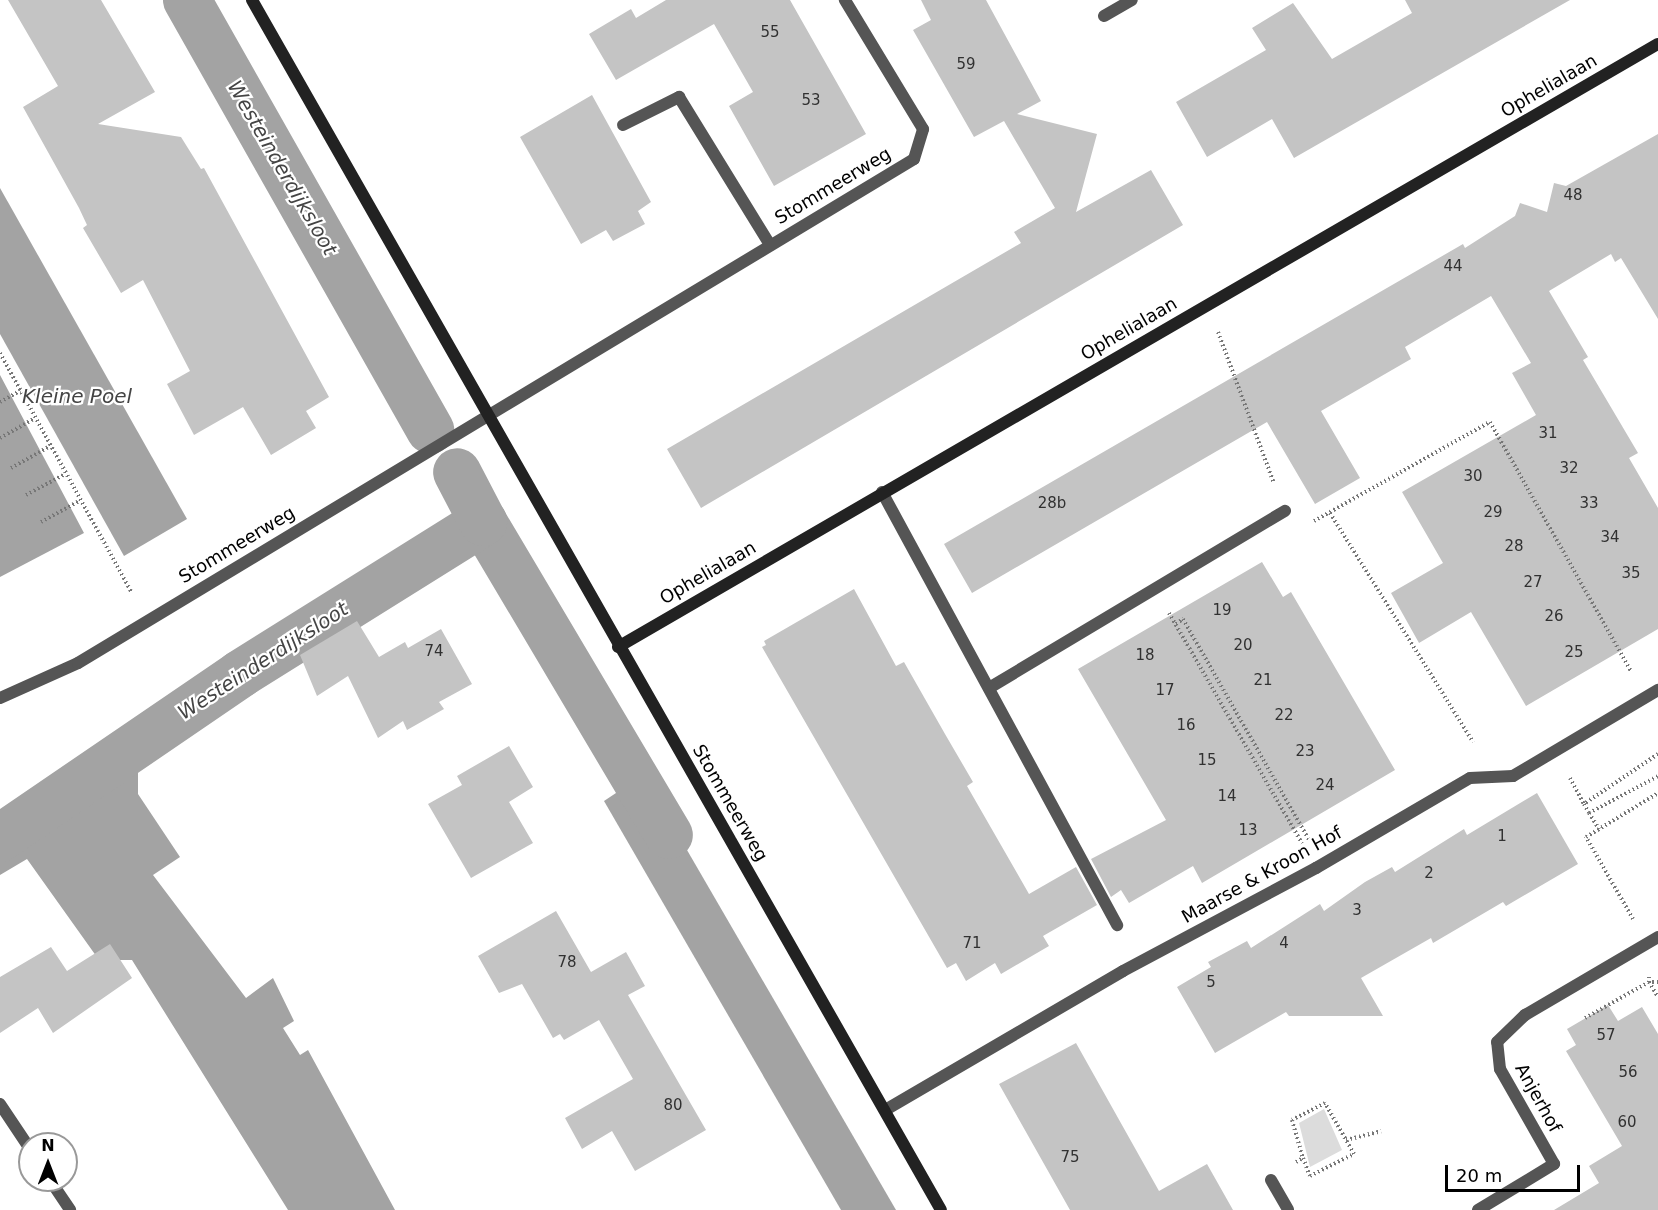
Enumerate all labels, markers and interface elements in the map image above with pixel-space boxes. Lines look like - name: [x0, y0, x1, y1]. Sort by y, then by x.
- house number: 55: [760, 24, 780, 42]
- street label: Ophelialaan: [1497, 50, 1601, 122]
- house number: 59: [956, 56, 976, 74]
- water label: Westeinderdijksloot: [222, 76, 342, 260]
- house number: 53: [801, 92, 821, 110]
- street label: Stommeerweg: [771, 143, 895, 229]
- house number: 48: [1563, 187, 1583, 205]
- house number: 44: [1443, 258, 1463, 276]
- street label: Ophelialaan: [1077, 293, 1181, 365]
- water label: Kleine Poel: [22, 384, 132, 408]
- house number: 31: [1538, 425, 1558, 443]
- house number: 32: [1559, 460, 1579, 478]
- house number: 30: [1463, 468, 1483, 486]
- house number: 28b: [1038, 495, 1066, 513]
- house number: 33: [1579, 495, 1599, 513]
- street label: Stommeerweg: [175, 502, 299, 588]
- house number: 29: [1483, 504, 1503, 522]
- house number: 34: [1600, 529, 1620, 547]
- street label: Ophelialaan: [656, 537, 760, 609]
- house number: 28: [1504, 538, 1524, 556]
- house number: 35: [1621, 565, 1641, 583]
- house number: 27: [1523, 574, 1543, 592]
- water label: Westeinderdijksloot: [174, 597, 352, 725]
- house number: 19: [1212, 602, 1232, 620]
- house number: 26: [1544, 608, 1564, 626]
- house number: 20: [1233, 637, 1253, 655]
- house number: 74: [424, 643, 444, 661]
- house number: 25: [1564, 644, 1584, 662]
- house number: 18: [1135, 647, 1155, 665]
- house number: 21: [1253, 672, 1273, 690]
- house number: 17: [1155, 682, 1175, 700]
- house number: 22: [1274, 707, 1294, 725]
- house number: 16: [1176, 717, 1196, 735]
- street label: Stommeerweg: [688, 741, 772, 865]
- house number: 23: [1295, 743, 1315, 761]
- house number: 15: [1197, 752, 1217, 770]
- house number: 24: [1315, 777, 1335, 795]
- house number: 14: [1217, 788, 1237, 806]
- street label: Maarse & Kroon Hof: [1178, 822, 1346, 928]
- house number: 13: [1238, 822, 1258, 840]
- house number: 1: [1497, 828, 1507, 846]
- house number: 2: [1424, 865, 1434, 883]
- house number: 3: [1352, 902, 1362, 920]
- house number: 71: [962, 935, 982, 953]
- house number: 4: [1279, 935, 1289, 953]
- house number: 78: [557, 954, 577, 972]
- house number: 5: [1206, 974, 1216, 992]
- house number: 57: [1596, 1027, 1616, 1045]
- street label: Anjerhof: [1510, 1060, 1566, 1136]
- house number: 56: [1618, 1064, 1638, 1082]
- house number: 80: [663, 1097, 683, 1115]
- house number: 60: [1617, 1114, 1637, 1132]
- north arrow: [18, 1132, 78, 1192]
- text: N: [41, 1136, 55, 1155]
- house number: 75: [1060, 1149, 1080, 1167]
- scale bar: [1448, 1153, 1583, 1191]
- text: 20 m: [1456, 1165, 1502, 1186]

